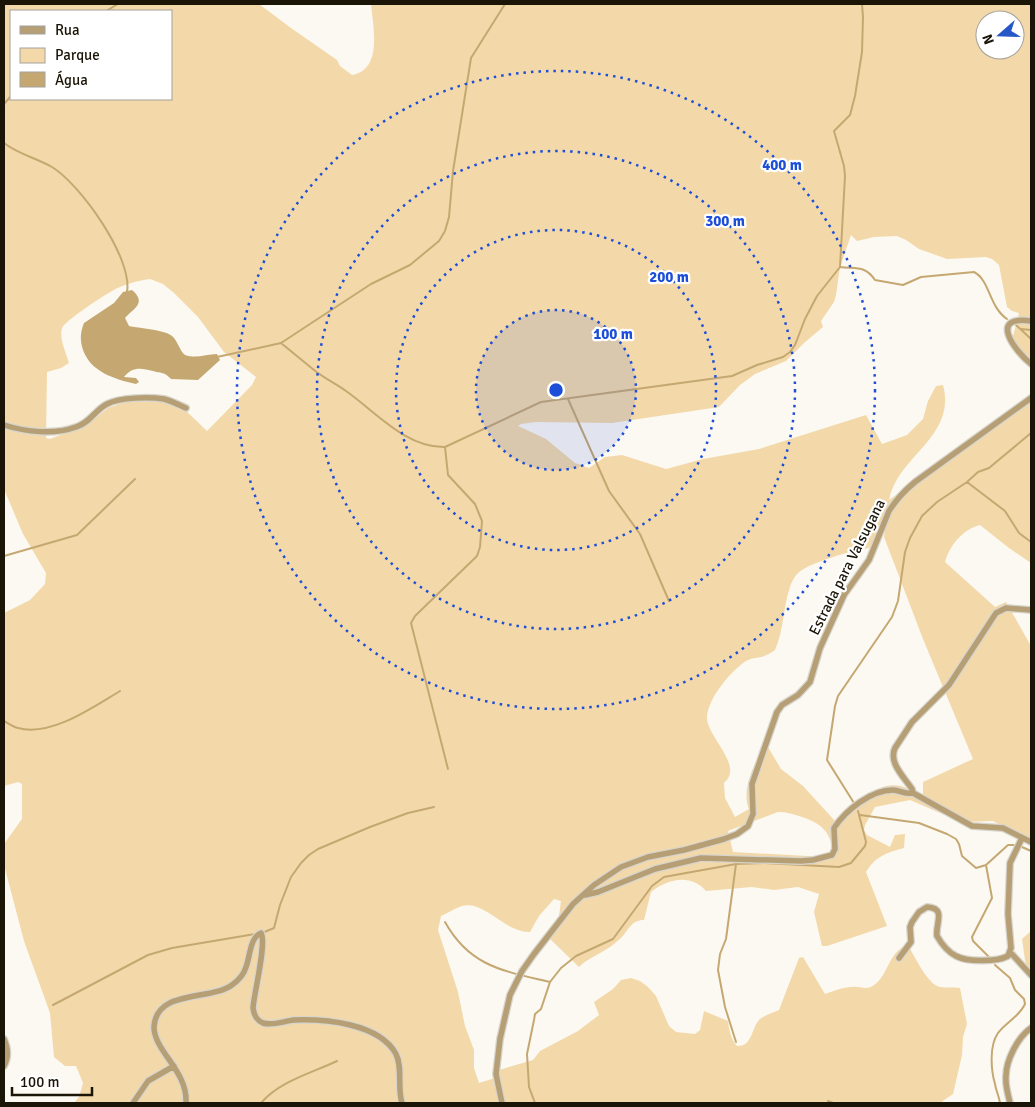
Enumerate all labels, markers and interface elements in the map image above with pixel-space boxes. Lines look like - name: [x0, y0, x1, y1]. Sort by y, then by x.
- legend: [10, 10, 172, 100]
- north arrow: [975, 10, 1025, 60]
- text: Rua: [55, 21, 80, 39]
- text: N: [979, 32, 998, 47]
- text: Parque: [55, 46, 100, 64]
- text: Água: [55, 70, 88, 89]
- text: 400 m: [762, 156, 802, 174]
- text: 300 m: [705, 212, 745, 230]
- text: 200 m: [649, 268, 689, 286]
- text: 100 m: [593, 325, 633, 343]
- centre of rings: [547, 381, 565, 399]
- street label: Estrada para Valsugana: [805, 496, 889, 638]
- scale bar: [12, 1064, 92, 1096]
- text: 100 m: [20, 1073, 60, 1091]

